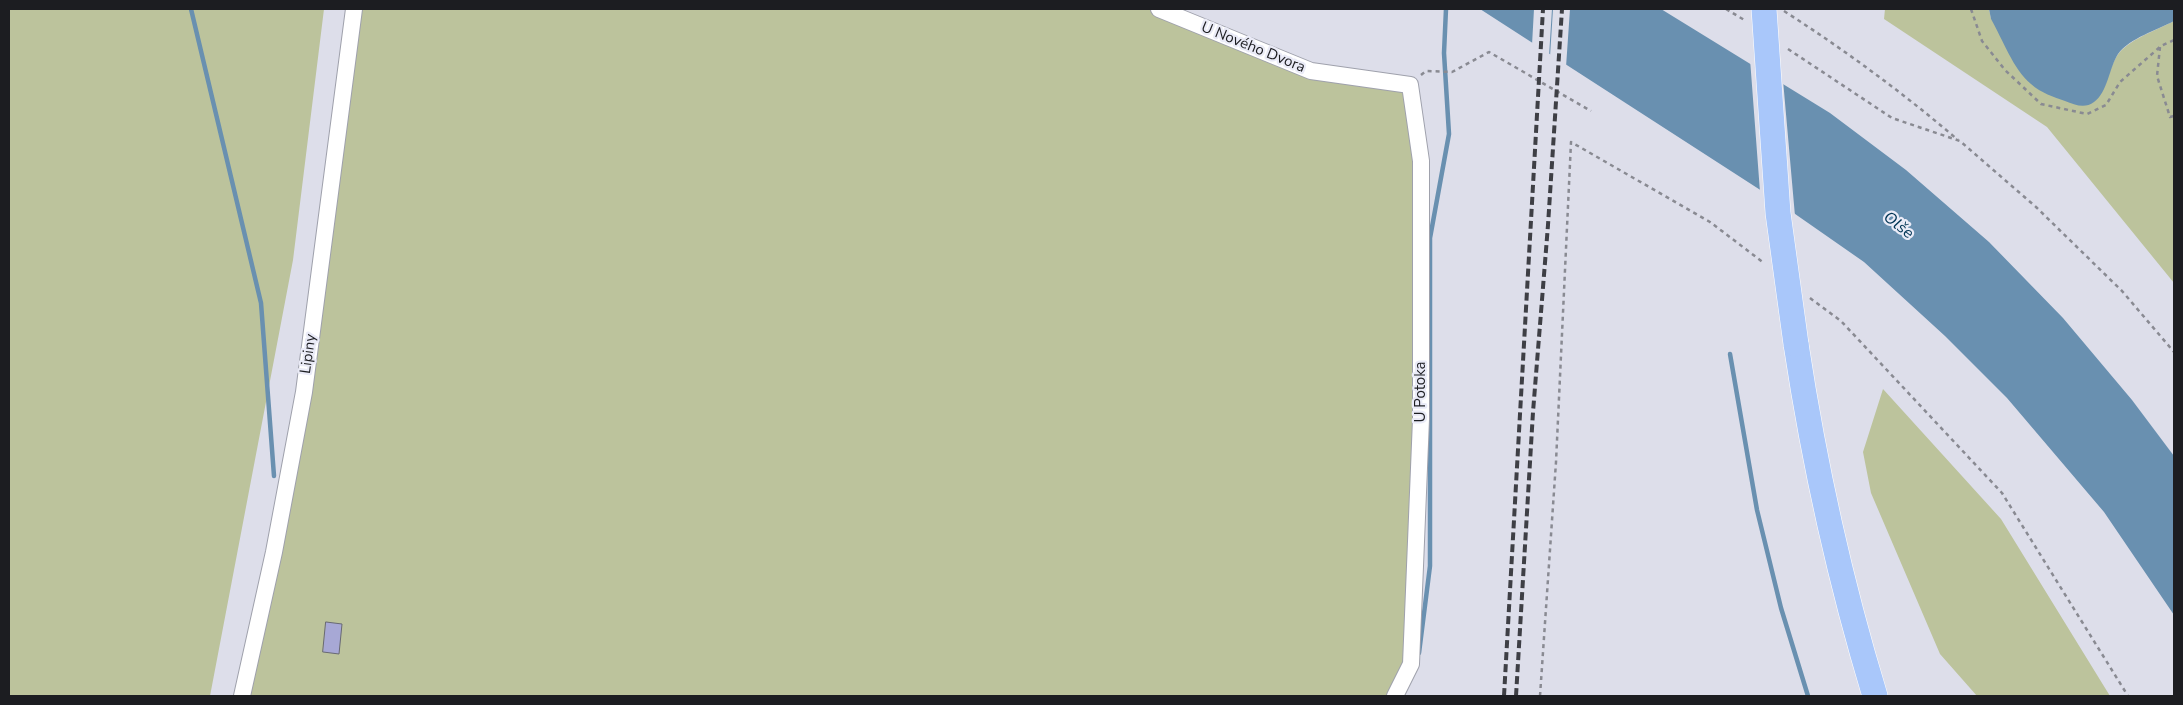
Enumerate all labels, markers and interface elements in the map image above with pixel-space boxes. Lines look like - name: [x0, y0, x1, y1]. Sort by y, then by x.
- street label: U Nového Dvora: [1198, 19, 1308, 77]
- water label: Olše: [1879, 208, 1917, 244]
- street label: Lipiny: [297, 333, 321, 375]
- street label: U Potoka: [1412, 361, 1430, 423]

